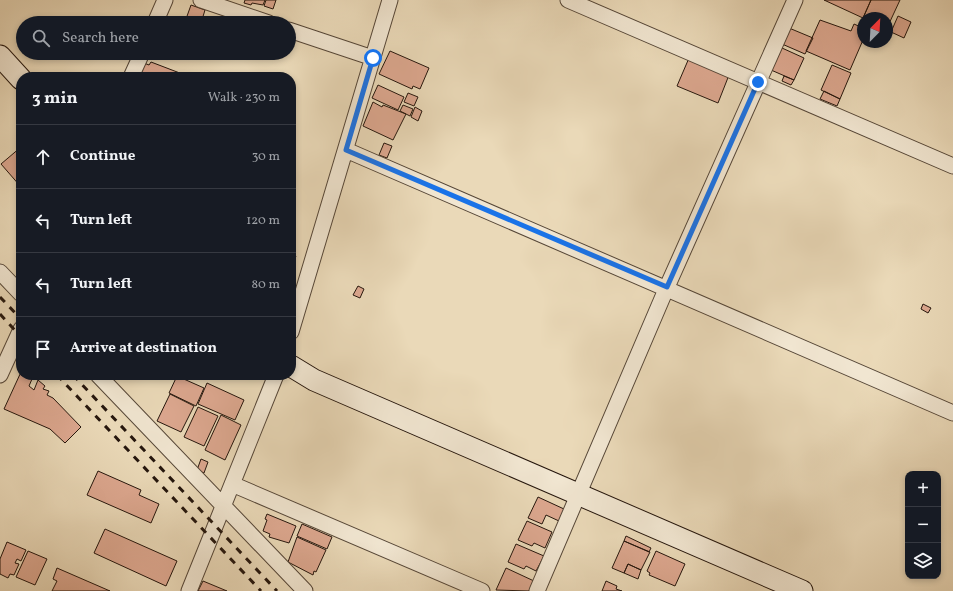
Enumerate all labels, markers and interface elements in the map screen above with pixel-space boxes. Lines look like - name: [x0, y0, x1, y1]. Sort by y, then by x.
- north arrow: [857, 12, 893, 48]
- search box: [16, 16, 296, 60]
- icon: search: [30, 27, 52, 49]
- text: Search here: [62, 28, 139, 49]
- route start: [364, 49, 382, 67]
- route end: [749, 73, 767, 91]
- text: 3 min: [32, 87, 78, 110]
- text: Walk · 230 m: [208, 89, 280, 107]
- icon: ahead: [32, 146, 54, 168]
- text: Continue: [70, 146, 135, 167]
- text: 30 m: [252, 148, 280, 166]
- icon: left: [32, 210, 54, 232]
- text: Turn left: [70, 210, 132, 231]
- text: 120 m: [246, 212, 280, 230]
- icon: left: [32, 274, 54, 296]
- text: Turn left: [70, 274, 132, 295]
- text: 80 m: [251, 276, 280, 294]
- icon: arrive: [32, 338, 54, 360]
- text: Arrive at destination: [70, 338, 217, 359]
- map controls: [905, 471, 941, 579]
- button: +: [905, 471, 941, 507]
- button: −: [905, 507, 941, 543]
- button: layers: [905, 543, 941, 579]

